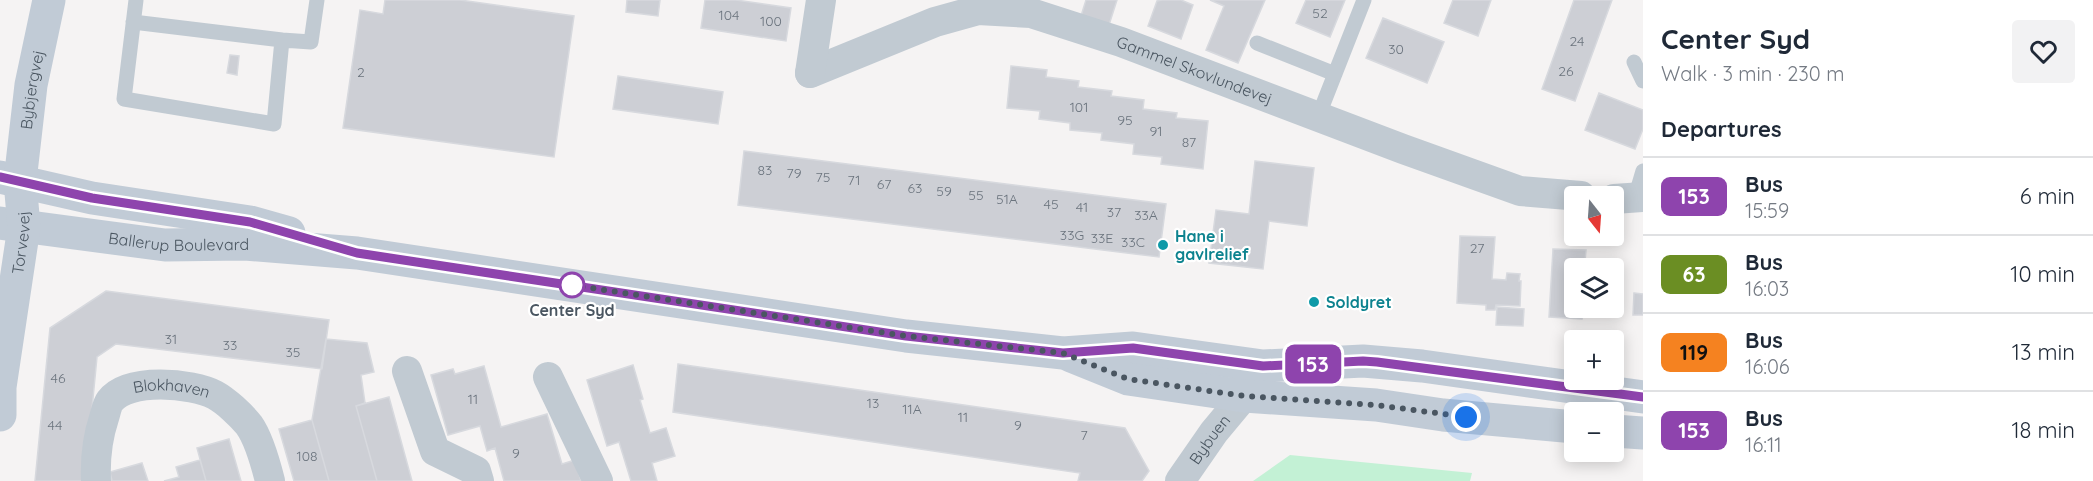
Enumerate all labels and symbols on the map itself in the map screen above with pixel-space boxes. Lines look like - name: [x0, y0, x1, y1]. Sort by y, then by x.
- house number: 52: [1312, 4, 1328, 22]
- house number: 104: [719, 6, 739, 24]
- house number: 100: [760, 12, 782, 30]
- street label: Gammel Skovlundevej: [1114, 31, 1275, 109]
- house number: 24: [1570, 32, 1584, 50]
- house number: 30: [1388, 40, 1404, 58]
- street label: Bybjergvej: [16, 48, 48, 131]
- house number: 26: [1558, 62, 1574, 80]
- house number: 2: [357, 63, 365, 81]
- house number: 101: [1070, 98, 1088, 116]
- house number: 95: [1117, 111, 1133, 129]
- house number: 91: [1149, 122, 1163, 140]
- house number: 87: [1182, 133, 1196, 151]
- house number: 83: [758, 161, 772, 179]
- house number: 79: [787, 164, 802, 182]
- house number: 75: [816, 168, 830, 186]
- house number: 71: [847, 171, 861, 189]
- house number: 67: [877, 175, 891, 193]
- house number: 63: [908, 179, 922, 197]
- house number: 59: [936, 182, 952, 200]
- house number: 55: [968, 186, 984, 204]
- north arrow: [1564, 186, 1624, 246]
- house number: 51A: [996, 190, 1018, 208]
- house number: 45: [1043, 195, 1059, 213]
- house number: 41: [1076, 198, 1088, 216]
- house number: 37: [1107, 203, 1121, 221]
- house number: 33A: [1134, 206, 1158, 224]
- street label: Torvevej: [7, 210, 34, 276]
- house number: 33G: [1060, 226, 1084, 244]
- place label: Hane i gavlrelief: [1175, 226, 1249, 264]
- street label: Ballerup Boulevard: [107, 228, 249, 255]
- house number: 33E: [1091, 229, 1113, 247]
- house number: 33C: [1121, 233, 1145, 251]
- marker: Hane i gavlrelief: [1156, 238, 1170, 252]
- house number: 27: [1470, 239, 1484, 257]
- marker: Center Syd: [559, 272, 585, 298]
- place label: Soldyret: [1326, 292, 1392, 312]
- marker: Soldyret: [1307, 295, 1321, 309]
- place label: Center Syd: [529, 300, 615, 320]
- house number: 31: [165, 330, 177, 348]
- house number: 33: [223, 336, 237, 354]
- house number: 35: [286, 343, 300, 361]
- line badge: 153: [1278, 344, 1348, 384]
- house number: 46: [51, 369, 66, 387]
- street label: Blokhaven: [131, 374, 213, 402]
- house number: 11: [468, 390, 478, 408]
- house number: 13: [867, 394, 879, 412]
- house number: 11A: [902, 400, 922, 418]
- your location: [1451, 402, 1481, 432]
- house number: 11: [958, 408, 968, 426]
- street label: Bybuen: [1185, 410, 1234, 468]
- house number: 44: [48, 416, 62, 434]
- house number: 9: [1014, 416, 1022, 434]
- house number: 7: [1080, 426, 1088, 444]
- house number: 9: [512, 444, 520, 462]
- house number: 108: [296, 447, 318, 465]

